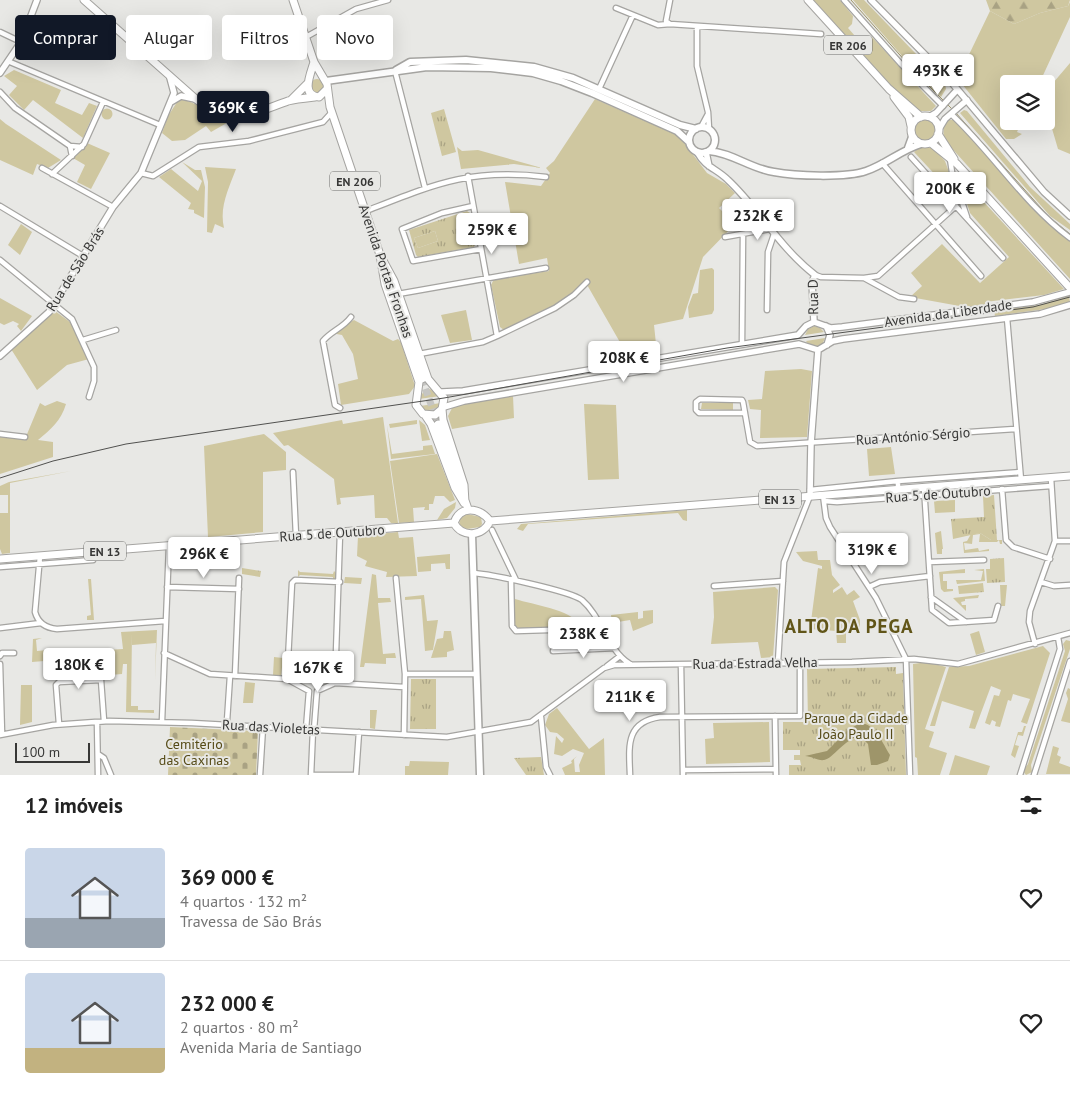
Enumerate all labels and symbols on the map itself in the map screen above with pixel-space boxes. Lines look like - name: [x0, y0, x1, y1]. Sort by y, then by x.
- road number: ER 206: [824, 36, 872, 54]
- pin: 493K €: [897, 54, 979, 96]
- pin: 369K €: [192, 90, 274, 133]
- road number: EN 206: [330, 172, 380, 190]
- pin: 200K €: [909, 172, 991, 214]
- pin: 232K €: [717, 198, 799, 241]
- street label: Avenida Portas Fronhas: [355, 202, 417, 340]
- pin: 259K €: [451, 212, 533, 255]
- street label: Rua de São Brás: [42, 223, 108, 315]
- street label: Rua D: [804, 279, 822, 315]
- street label: Avenida da Liberdade: [883, 295, 1013, 331]
- pin: 208K €: [583, 340, 665, 383]
- street label: Rua António Sérgio: [855, 423, 971, 449]
- street label: Rua 5 de Outubro: [885, 481, 991, 507]
- road number: EN 13: [759, 489, 801, 508]
- street label: Rua 5 de Outubro: [279, 520, 385, 546]
- pin: 319K €: [831, 532, 913, 575]
- pin: 296K €: [163, 536, 245, 579]
- road number: EN 13: [84, 542, 126, 560]
- district label: ALTO DA PEGA: [784, 614, 914, 638]
- pin: 238K €: [543, 616, 625, 659]
- pin: 180K €: [38, 648, 120, 690]
- pin: 167K €: [277, 650, 359, 693]
- street label: Rua da Estrada Velha: [692, 653, 818, 673]
- pin: 211K €: [589, 680, 671, 722]
- park label: Parque da Cidade João Paulo II: [804, 709, 908, 743]
- street label: Rua das Violetas: [222, 715, 321, 739]
- park label: Cemitério das Caxinas: [159, 735, 229, 769]
- scale bar: [15, 740, 90, 763]

